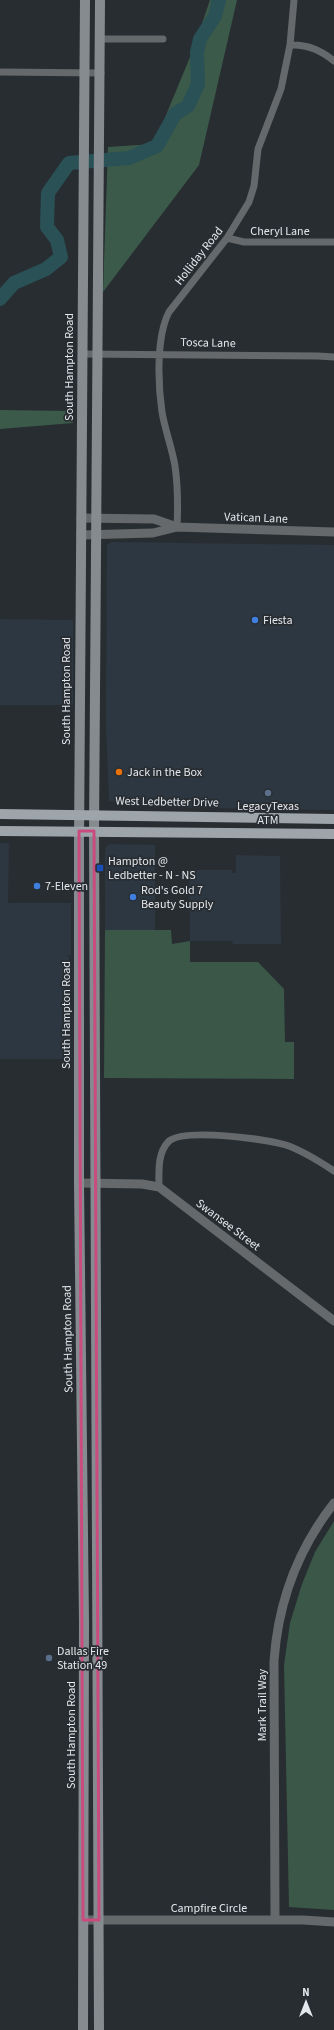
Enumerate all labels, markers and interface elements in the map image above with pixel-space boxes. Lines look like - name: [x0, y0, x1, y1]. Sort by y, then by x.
- street label: Holliday Road: [171, 223, 227, 289]
- street label: Cheryl Lane: [250, 223, 310, 240]
- street label: South Hampton Road: [61, 313, 78, 421]
- street label: Tosca Lane: [180, 334, 236, 352]
- street label: Vatican Lane: [224, 508, 288, 528]
- place label: Fiesta: [263, 612, 292, 629]
- marker: Fiesta: [250, 615, 260, 625]
- street label: South Hampton Road: [58, 637, 75, 745]
- place label: Jack in the Box: [127, 764, 203, 781]
- marker: Jack in the Box: [114, 767, 124, 777]
- marker: LegacyTexas ATM: [263, 788, 273, 798]
- street label: West Ledbetter Drive: [115, 793, 219, 811]
- place label: LegacyTexas ATM: [237, 798, 299, 829]
- place label: Hampton @ Ledbetter - N - NS: [108, 853, 196, 884]
- marker: Hampton @ Ledbetter - N - NS: [95, 863, 105, 873]
- place label: 7-Eleven: [45, 878, 88, 895]
- marker: 7-Eleven: [32, 881, 42, 891]
- place label: Rod's Gold 7 Beauty Supply: [141, 882, 214, 913]
- marker: Rod's Gold 7 Beauty Supply: [128, 892, 138, 902]
- street label: South Hampton Road: [58, 961, 75, 1069]
- street label: Swansee Street: [192, 1195, 264, 1255]
- street label: South Hampton Road: [59, 1285, 77, 1393]
- place label: Dallas Fire Station 49: [57, 1643, 109, 1674]
- marker: Dallas Fire Station 49: [44, 1653, 54, 1663]
- street label: Mark Trail Way: [254, 1668, 271, 1741]
- street label: South Hampton Road: [63, 1681, 80, 1789]
- street label: Campfire Circle: [171, 1900, 247, 1917]
- north arrow: [286, 1982, 326, 2022]
- text: N: [302, 1985, 310, 2000]

